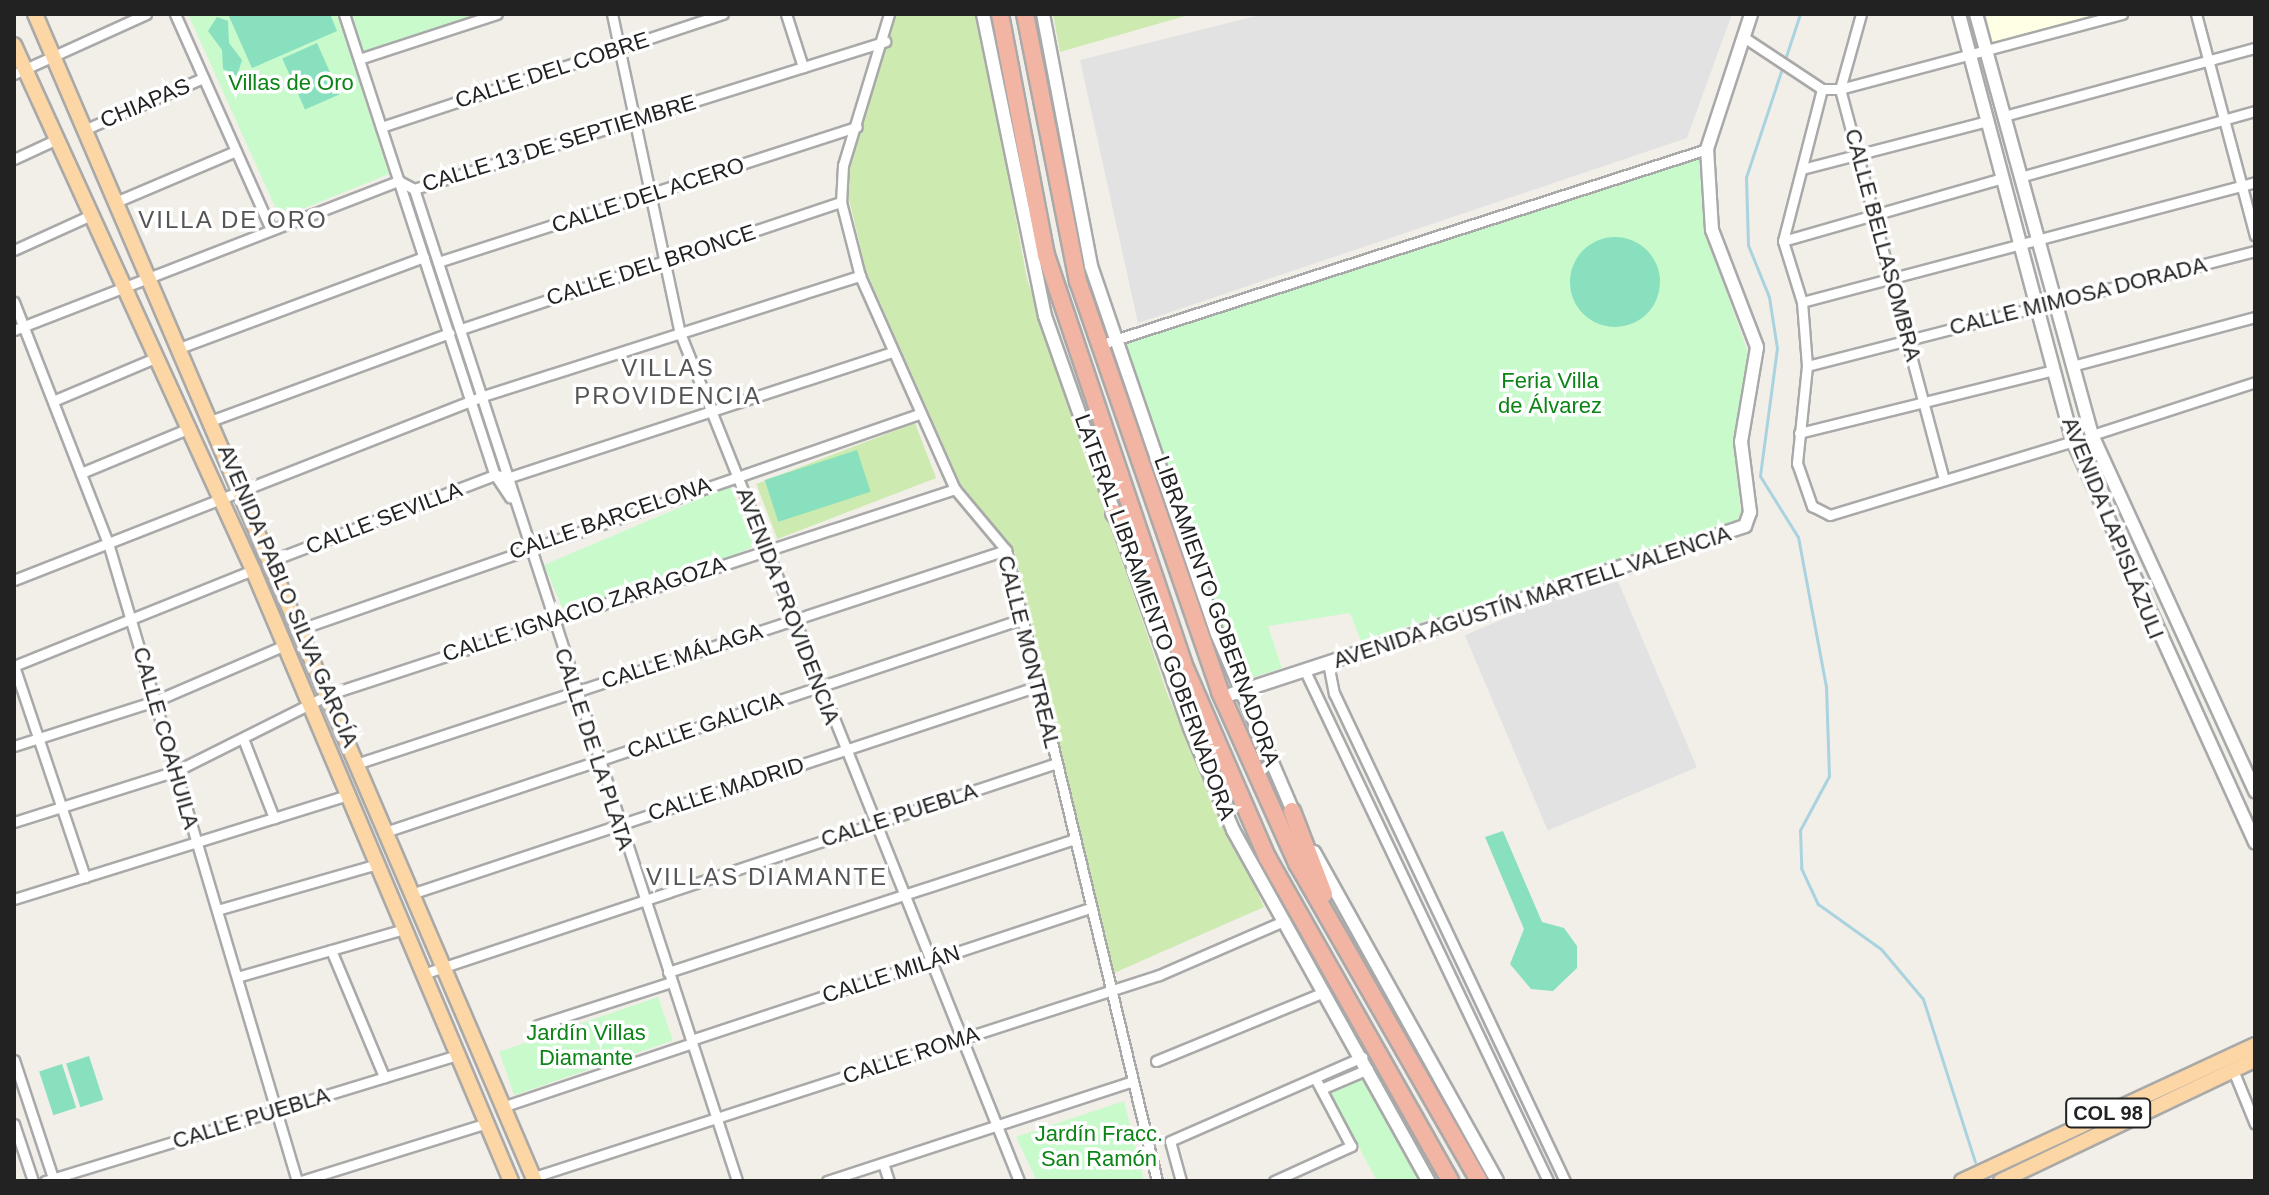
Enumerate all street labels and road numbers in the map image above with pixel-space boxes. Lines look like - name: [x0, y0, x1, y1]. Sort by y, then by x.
- street label: CALLE DEL COBRE: [451, 26, 653, 114]
- street label: CHIAPAS: [96, 72, 194, 134]
- street label: CALLE 13 DE SEPTIEMBRE: [419, 89, 699, 197]
- street label: CALLE BELLASOMBRA: [1839, 126, 1927, 364]
- street label: CALLE DEL ACERO: [547, 151, 749, 239]
- street label: CALLE DEL BRONCE: [543, 219, 759, 311]
- street label: CALLE MIMOSA DORADA: [1946, 251, 2210, 341]
- street label: LATERAL LIBRAMIENTO GOBERNADORA: [1069, 410, 1241, 824]
- street label: AVENIDA LAPISLÁZULI: [2056, 413, 2170, 643]
- street label: AVENIDA PABLO SILVA GARCÍA: [212, 440, 364, 752]
- street label: LIBRAMIENTO GOBERNADORA: [1148, 452, 1286, 770]
- street label: CALLE BARCELONA: [506, 471, 714, 565]
- street label: CALLE SEVILLA: [302, 476, 466, 560]
- street label: AVENIDA PROVIDENCIA: [730, 483, 846, 729]
- street label: AVENIDA AGUSTÍN MARTELL VALENCIA: [1329, 520, 1735, 674]
- street label: CALLE IGNACIO ZARAGOZA: [439, 551, 729, 667]
- street label: CALLE MONTREAL: [992, 553, 1066, 751]
- street label: CALLE MÁLAGA: [598, 618, 766, 694]
- street label: CALLE COAHUILA: [127, 644, 205, 832]
- street label: CALLE DE LA PLATA: [549, 644, 639, 854]
- street label: CALLE GALICIA: [624, 686, 786, 764]
- street label: CALLE MADRID: [645, 751, 807, 827]
- street label: CALLE PUEBLA: [818, 777, 980, 853]
- street label: CALLE MILÁN: [819, 939, 963, 1009]
- street label: CALLE ROMA: [839, 1021, 983, 1089]
- street label: CALLE PUEBLA: [169, 1082, 333, 1154]
- road number: COL 98: [2064, 1097, 2152, 1129]

